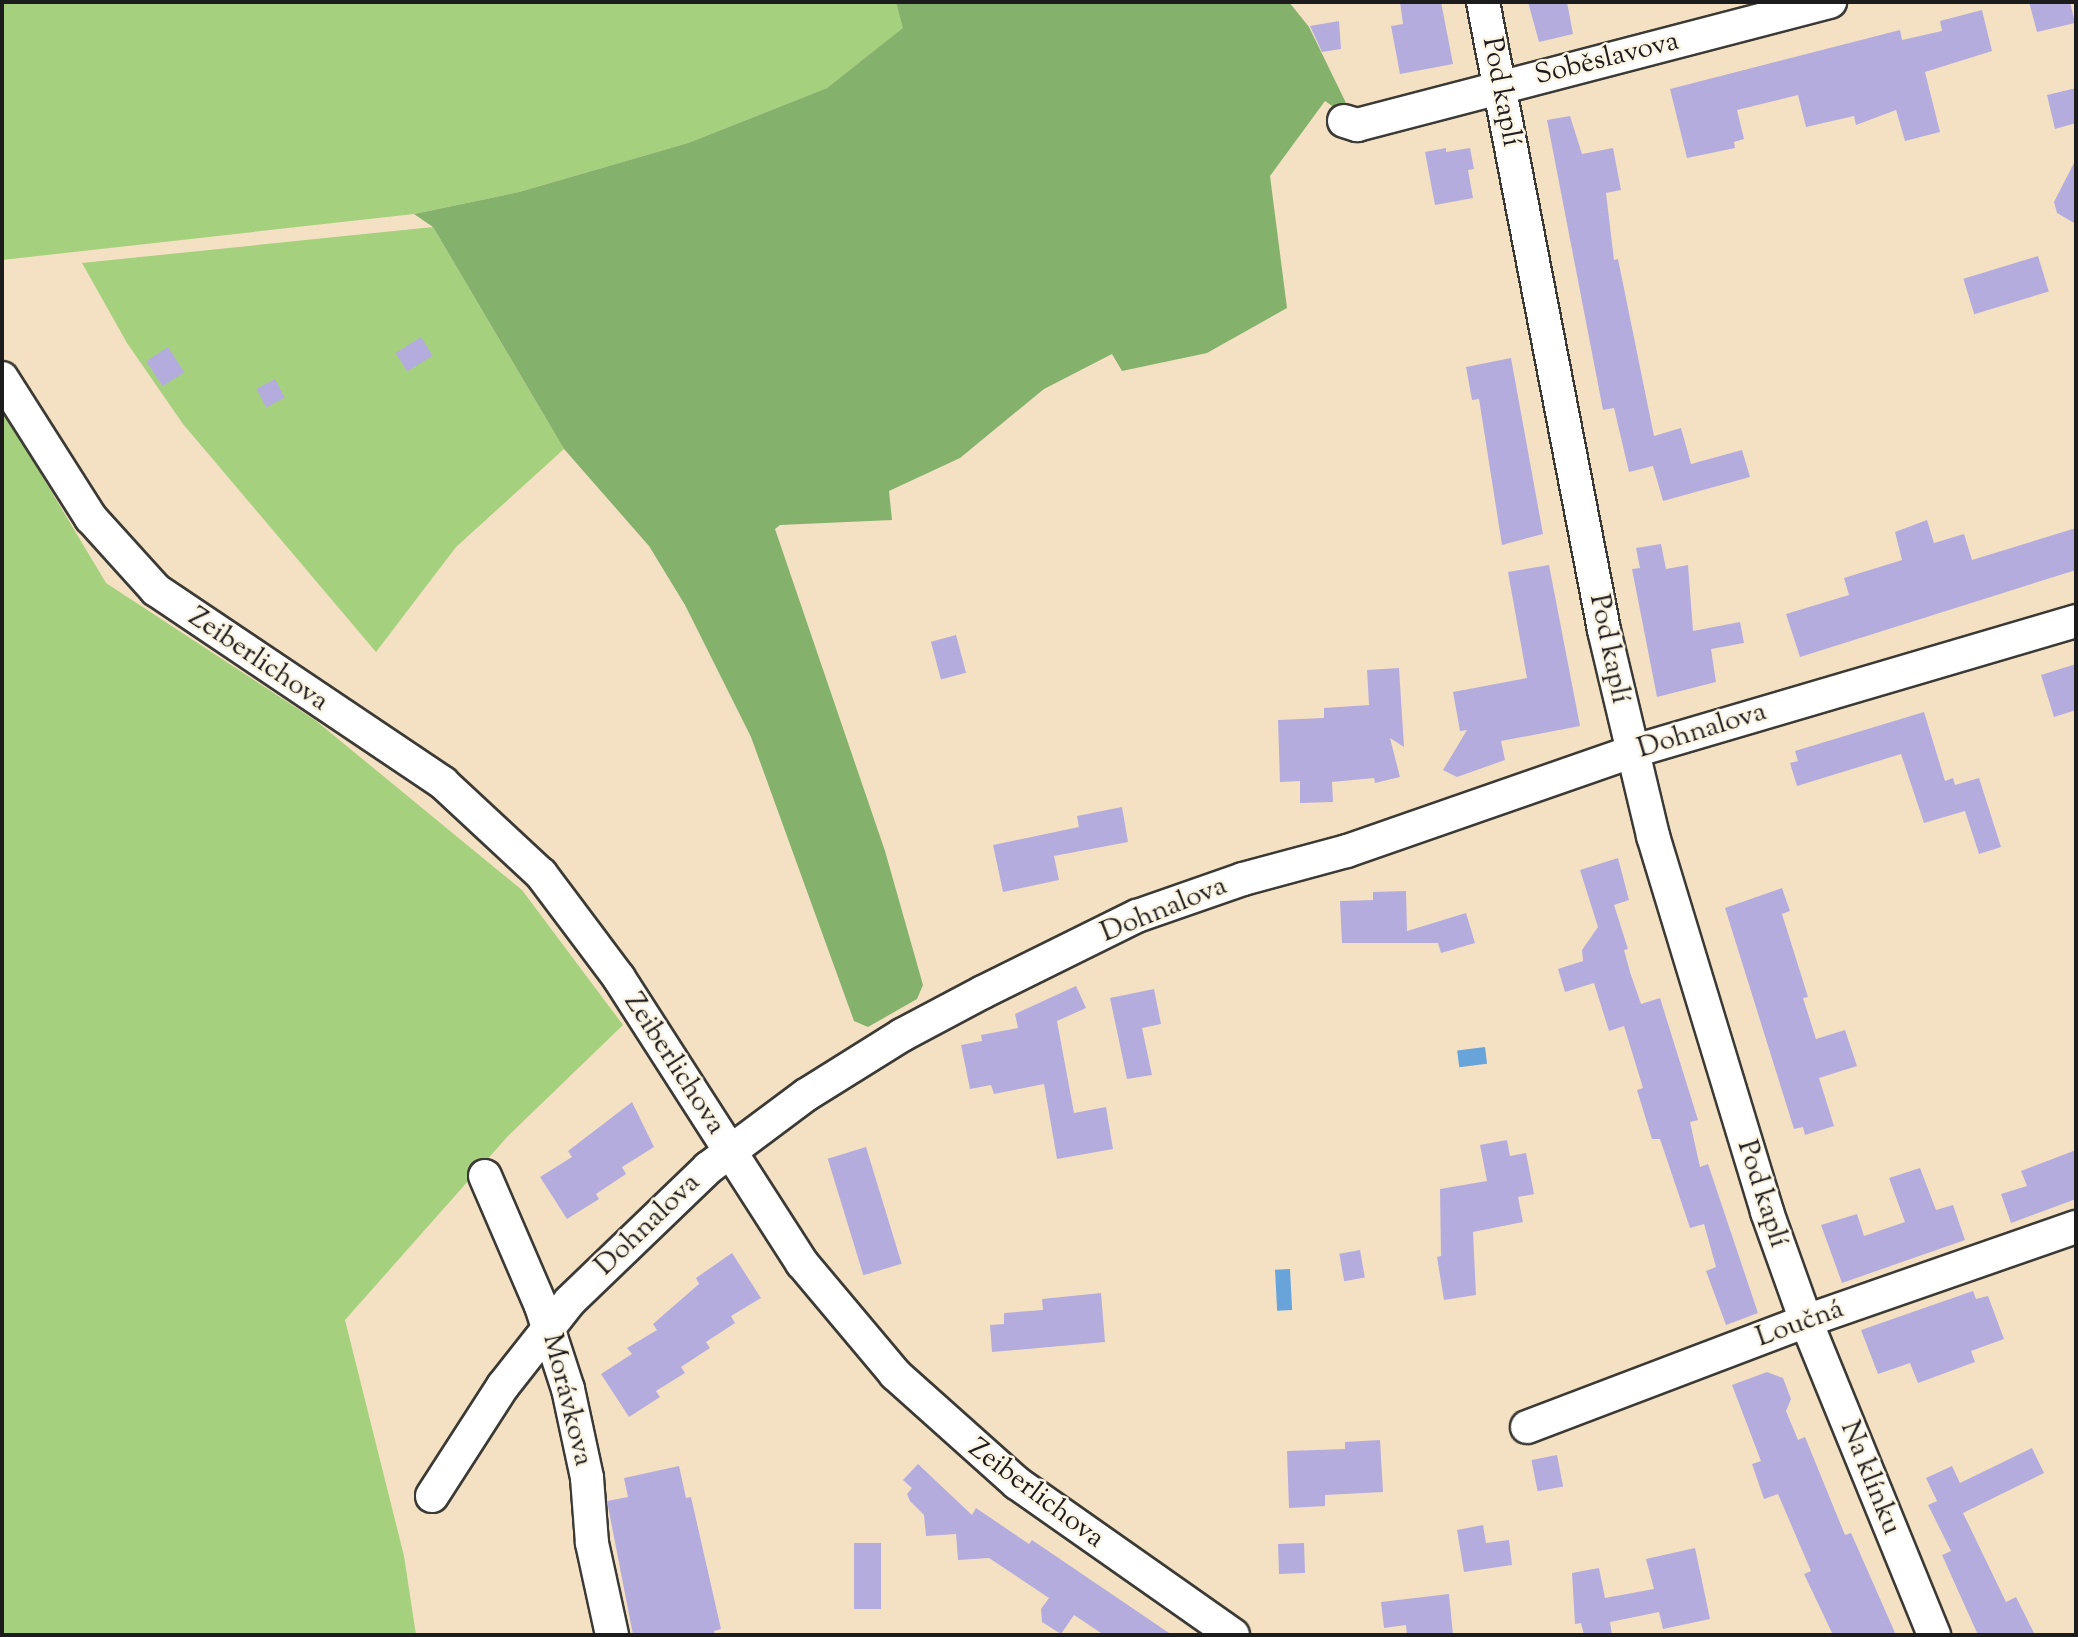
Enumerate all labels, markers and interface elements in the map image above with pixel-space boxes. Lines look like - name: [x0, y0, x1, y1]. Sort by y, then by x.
- street label: Soběslavova: [1531, 25, 1683, 93]
- street label: Pod kaplí: [1474, 34, 1528, 150]
- street label: Pod kaplí: [1581, 591, 1637, 707]
- street label: Zeiberlichova: [182, 601, 334, 719]
- street label: Dohnalova: [1634, 696, 1770, 766]
- street label: Dohnalova: [1096, 870, 1232, 950]
- street label: Zeiberlichova: [616, 987, 732, 1141]
- street label: Pod kaplí: [1729, 1136, 1795, 1252]
- street label: Dohnalova: [589, 1167, 707, 1283]
- street label: Loučná: [1752, 1293, 1848, 1355]
- street label: Morávkova: [534, 1330, 600, 1470]
- street label: Na klínku: [1832, 1416, 1908, 1540]
- street label: Zeiberlichova: [961, 1432, 1111, 1556]

